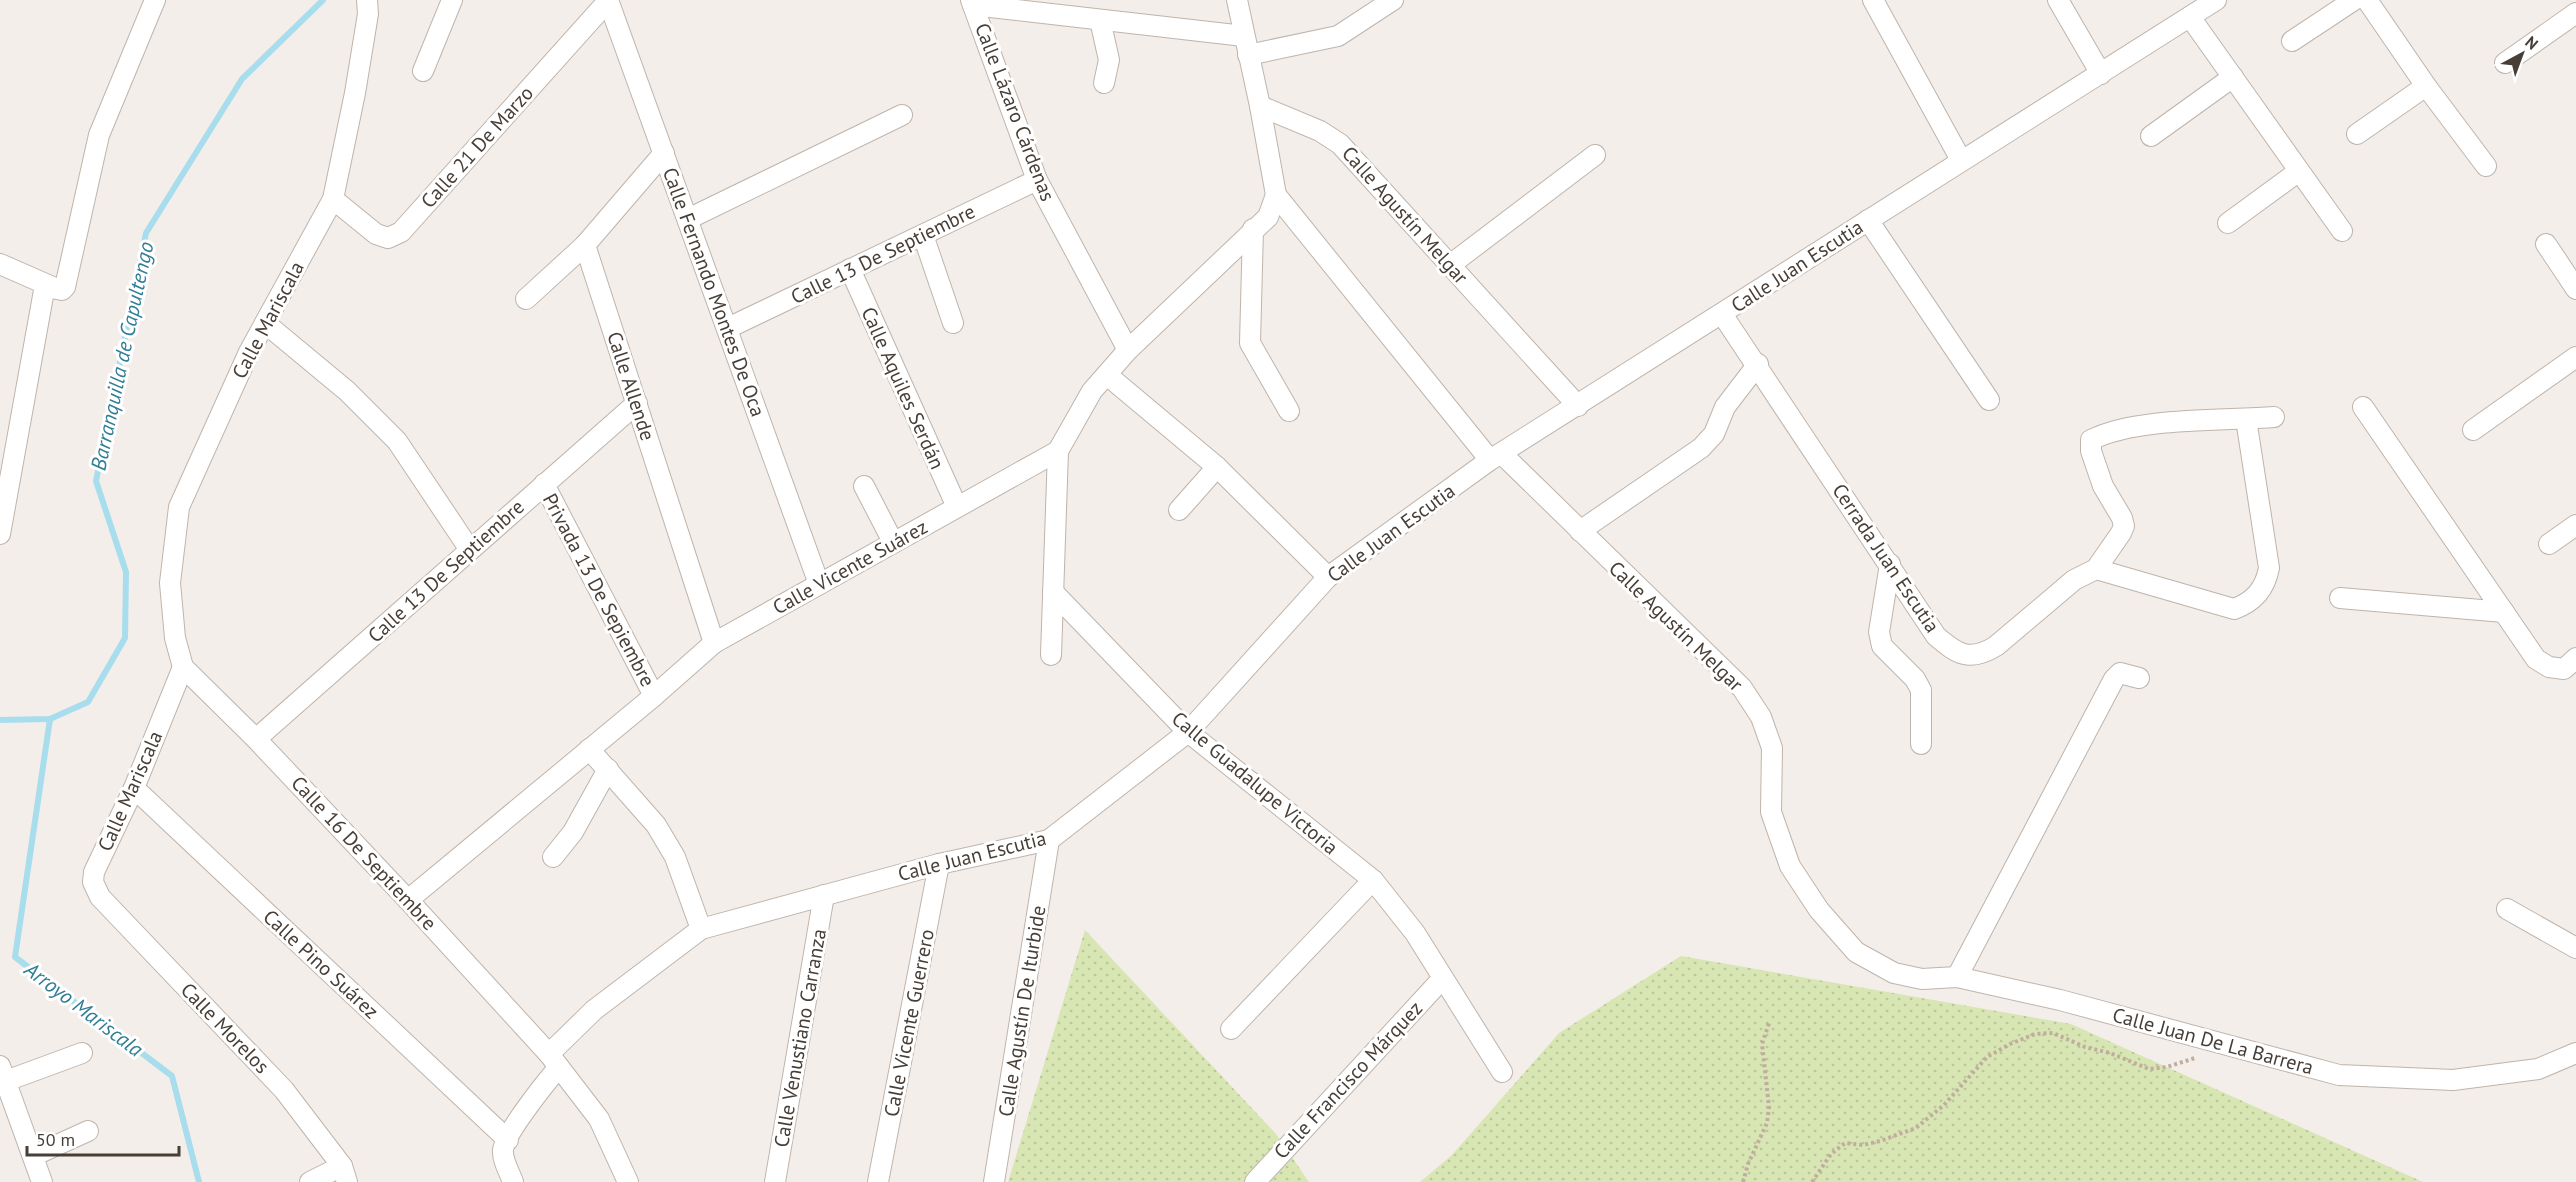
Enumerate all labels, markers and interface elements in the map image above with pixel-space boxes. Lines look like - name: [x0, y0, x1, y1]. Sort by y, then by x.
- street label: Calle Lázaro Cárdenas: [969, 19, 1061, 205]
- north arrow: [2492, 24, 2552, 84]
- text: N: [2521, 32, 2542, 54]
- street label: Calle 21 De Marzo: [415, 80, 539, 214]
- street label: Calle Agustín Melgar: [1336, 141, 1474, 289]
- street label: Calle Fernando Montes De Oca: [657, 164, 771, 420]
- street label: Calle 13 De Septiembre: [787, 198, 979, 310]
- street label: Calle Juan Escutia: [1726, 214, 1868, 318]
- water label: Barranquilla de Capultengo: [85, 239, 159, 473]
- street label: Calle Mariscala: [226, 257, 310, 383]
- street label: Calle Aquiles Serdán: [856, 303, 950, 473]
- street label: Calle Allende: [601, 328, 661, 444]
- street label: Calle Juan Escutia: [1322, 478, 1460, 588]
- street label: Cerrada Juan Escutia: [1827, 479, 1945, 637]
- street label: Privada 13 De Sepiembre: [537, 489, 661, 691]
- street label: Calle 13 De Septiembre: [362, 494, 530, 648]
- street label: Calle Vicente Suárez: [768, 514, 932, 620]
- street label: Calle Agustín Melgar: [1603, 555, 1749, 697]
- street label: Calle Guadalupe Victoria: [1166, 706, 1344, 860]
- street label: Calle Mariscala: [92, 727, 168, 855]
- street label: Calle 16 De Septiembre: [286, 770, 442, 936]
- street label: Calle Juan Escutia: [895, 825, 1049, 887]
- street label: Calle Pino Suárez: [258, 904, 384, 1024]
- street label: Calle Agustín De Iturbide: [992, 904, 1052, 1118]
- street label: Calle Venustiano Carranza: [768, 927, 832, 1149]
- street label: Calle Vicente Guerrero: [878, 927, 940, 1119]
- water label: Arroyo Mariscala: [19, 955, 149, 1063]
- street label: Calle Morelos: [175, 977, 275, 1079]
- street label: Calle Francisco Márquez: [1268, 996, 1428, 1164]
- street label: Calle Juan De La Barrera: [2110, 1002, 2316, 1080]
- scale bar: [27, 1119, 178, 1157]
- text: 50 m: [36, 1128, 75, 1151]

